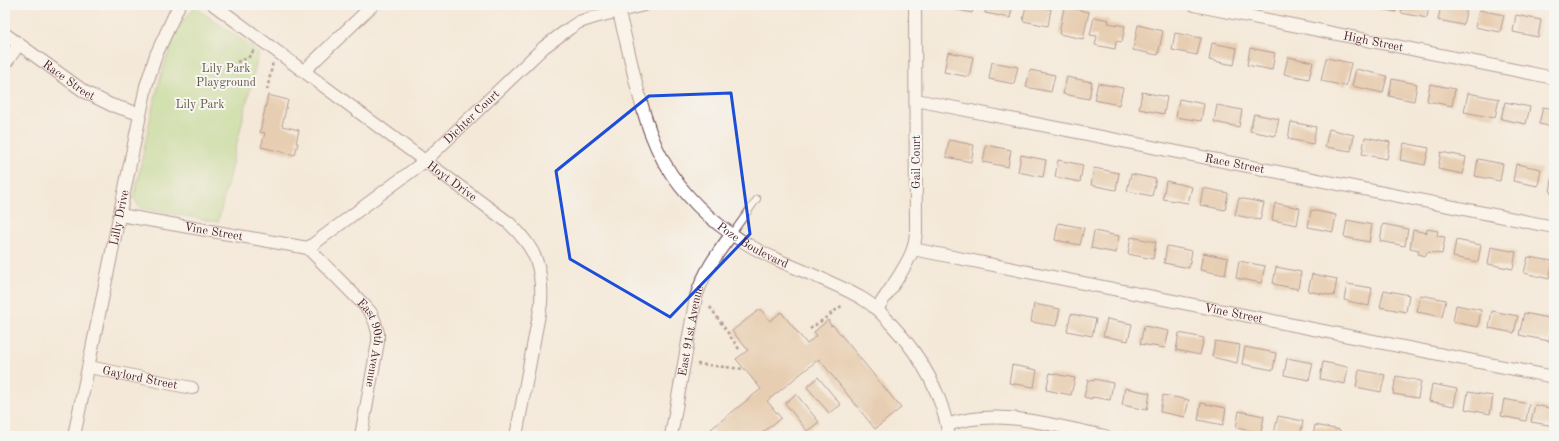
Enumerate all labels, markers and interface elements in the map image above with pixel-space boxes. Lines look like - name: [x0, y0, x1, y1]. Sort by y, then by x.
- street label: High Street: [1342, 30, 1404, 54]
- street label: Race Street: [40, 59, 97, 103]
- park label: Lily Park Playground: [196, 63, 256, 89]
- street label: Dichter Court: [442, 88, 502, 147]
- park label: Lily Park: [176, 99, 224, 111]
- street label: Gail Court: [911, 135, 923, 189]
- street label: Race Street: [1204, 153, 1265, 176]
- street label: Hoyt Drive: [424, 160, 479, 204]
- street label: Lilly Drive: [108, 188, 132, 247]
- street label: Vine Street: [183, 221, 244, 243]
- street label: Poze Boulevard: [714, 221, 790, 271]
- street label: East 91st Avenue: [677, 284, 707, 377]
- street label: East 90th Avenue: [354, 297, 384, 388]
- street label: Vine Street: [1203, 302, 1264, 326]
- street label: Gaylord Street: [101, 365, 178, 392]

